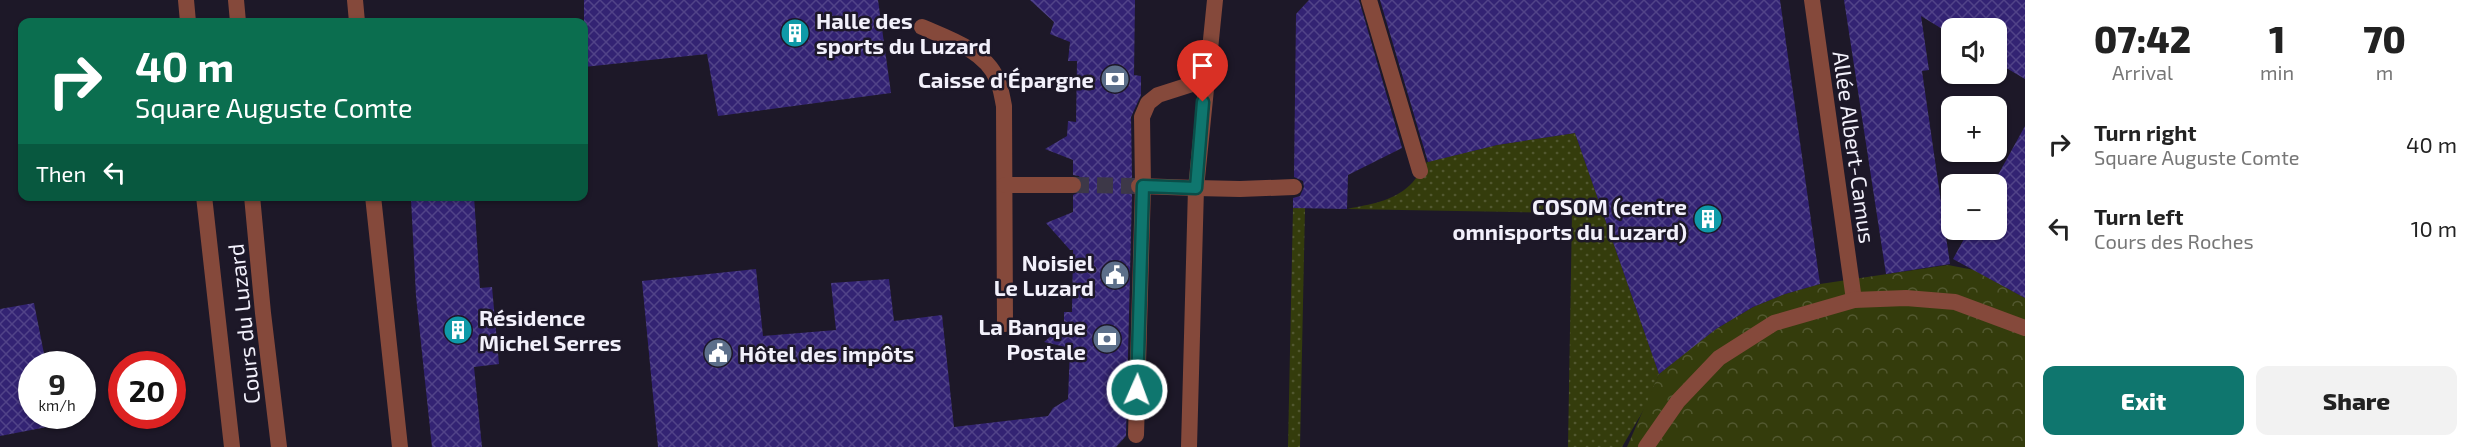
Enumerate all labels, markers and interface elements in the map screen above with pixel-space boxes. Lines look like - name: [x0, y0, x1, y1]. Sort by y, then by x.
- place label: Halle des sports du Luzard: [816, 7, 991, 58]
- building icon: Halle des sports du Luzard: [779, 17, 811, 49]
- text: 07:42: [2094, 17, 2191, 60]
- text: 1: [2269, 17, 2285, 60]
- text: 70: [2363, 17, 2406, 60]
- map controls: [1941, 18, 2007, 240]
- button: sound: [1941, 18, 2007, 84]
- text: 40 m: [135, 40, 234, 90]
- pin: [1177, 40, 1228, 102]
- icon: right: [36, 42, 114, 120]
- icon: arrive: [1186, 49, 1219, 82]
- street label: Allée Albert-Camus: [1829, 49, 1881, 245]
- text: Arrival: [2112, 60, 2173, 84]
- text: min: [2260, 60, 2294, 84]
- text: m: [2376, 60, 2393, 84]
- bank icon: Caisse d'Épargne: [1099, 63, 1131, 95]
- place label: Caisse d'Épargne: [918, 66, 1094, 92]
- text: Square Auguste Comte: [135, 91, 412, 123]
- button: +: [1941, 96, 2007, 162]
- text: Turn right: [2094, 119, 2196, 145]
- icon: right: [2043, 128, 2076, 161]
- text: 40 m: [2406, 131, 2457, 157]
- text: Square Auguste Comte: [2094, 145, 2300, 169]
- icon: left: [98, 156, 131, 189]
- text: Then: [36, 160, 86, 186]
- button: −: [1941, 174, 2007, 240]
- place label: COSOM (centre omnisports du Luzard): [1453, 193, 1687, 244]
- building icon: COSOM (centre omnisports du Luzard): [1692, 203, 1724, 235]
- text: Turn left: [2094, 203, 2183, 229]
- icon: left: [2043, 212, 2076, 245]
- text: 10 m: [2411, 215, 2457, 241]
- text: Cours des Roches: [2094, 229, 2254, 253]
- street label: Cours du Luzard: [222, 243, 264, 405]
- place label: Noisiel Le Luzard: [994, 249, 1095, 300]
- public building icon: Noisiel Le Luzard: [1099, 259, 1131, 291]
- place label: Résidence Michel Serres: [479, 304, 622, 355]
- place label: La Banque Postale: [979, 313, 1086, 364]
- building icon: Résidence Michel Serres: [442, 314, 474, 346]
- bank icon: La Banque Postale: [1091, 323, 1123, 355]
- public building icon: Hôtel des impôts: [702, 337, 734, 369]
- place label: Hôtel des impôts: [739, 340, 914, 366]
- speed limit sign: 20: [108, 351, 186, 429]
- position arrow: [1105, 358, 1169, 422]
- text: 9: [48, 365, 66, 401]
- button: Exit: [2043, 366, 2244, 435]
- button: Share: [2256, 366, 2457, 435]
- text: km/h: [38, 396, 76, 414]

